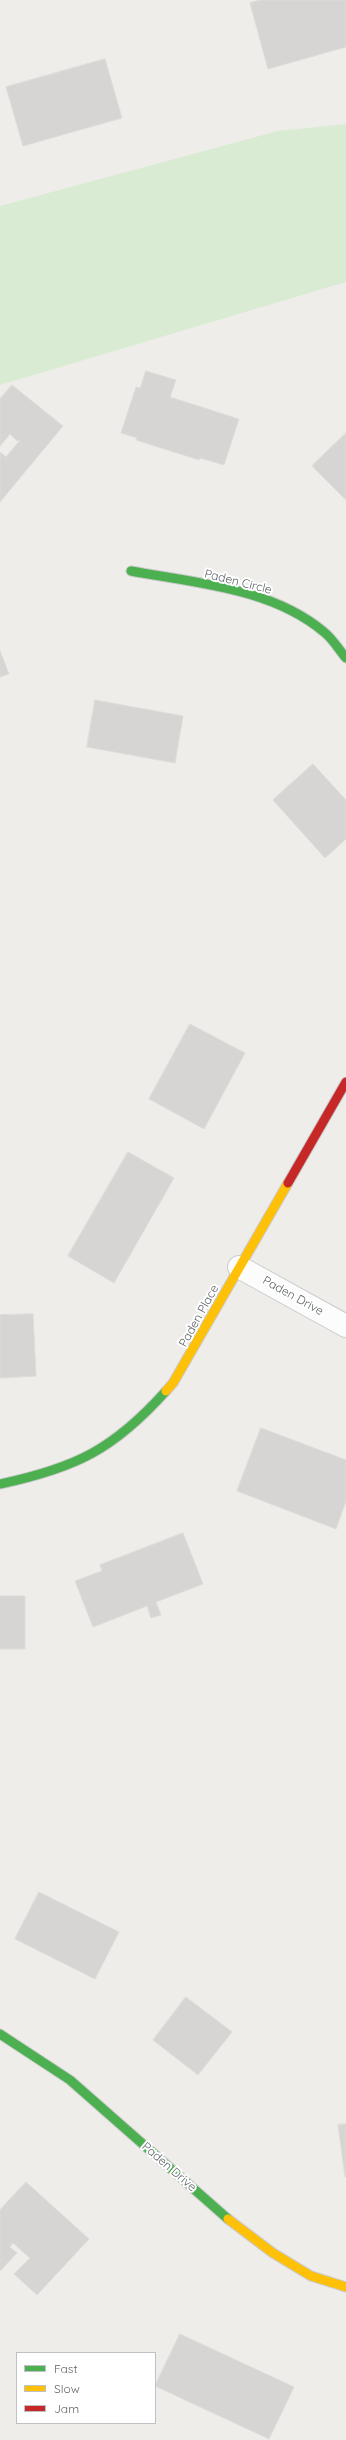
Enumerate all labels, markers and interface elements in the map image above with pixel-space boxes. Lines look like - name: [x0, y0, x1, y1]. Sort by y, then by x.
- street label: Paden Circle: [203, 567, 273, 597]
- street label: Paden Drive: [260, 1273, 326, 1319]
- street label: Paden Place: [176, 1282, 222, 1350]
- street label: Paden Drive: [139, 2139, 199, 2195]
- legend: [16, 2352, 156, 2424]
- text: Fast: [54, 2361, 78, 2376]
- text: Slow: [54, 2381, 80, 2396]
- text: Jam: [54, 2401, 79, 2416]

